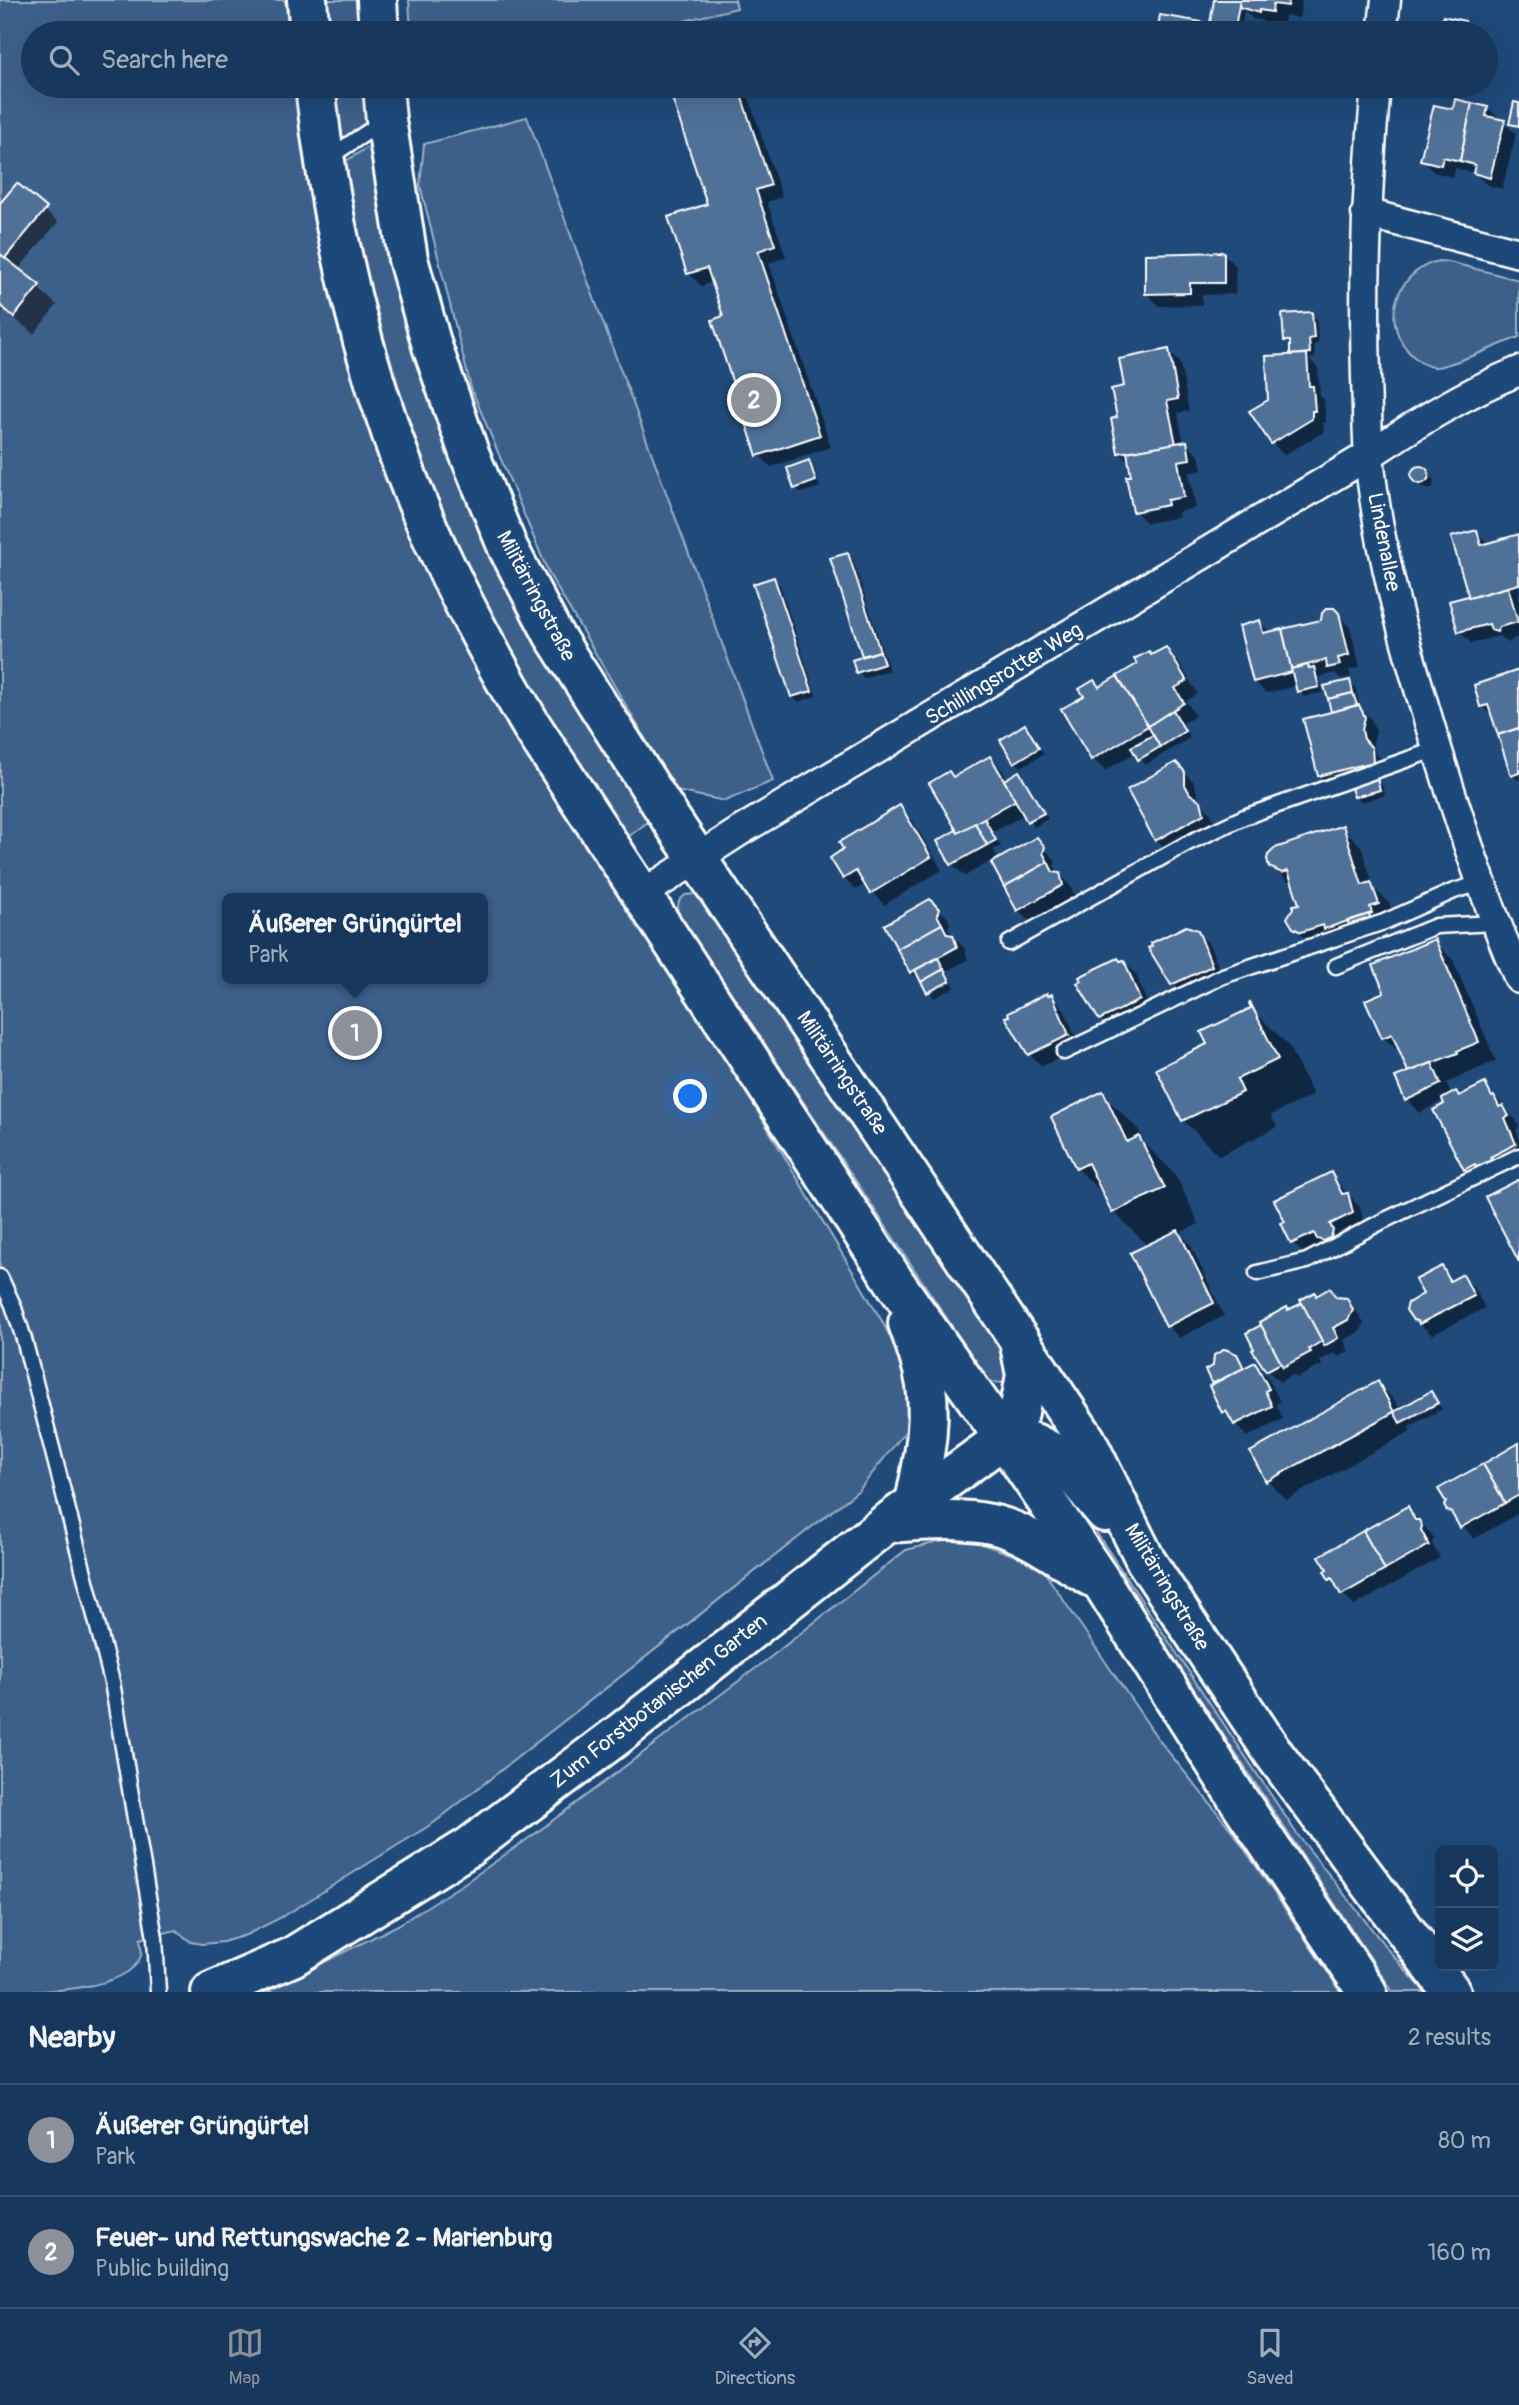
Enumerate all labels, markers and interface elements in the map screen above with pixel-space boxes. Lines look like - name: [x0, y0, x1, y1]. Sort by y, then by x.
- search box: [21, 21, 1498, 98]
- icon: search: [45, 41, 83, 79]
- text: Search here: [101, 44, 228, 76]
- pin: 2: [731, 374, 777, 426]
- street label: Lindenallee: [1361, 490, 1407, 594]
- street label: Militärringstraße: [490, 526, 582, 666]
- street label: Schillingsrotter Weg: [920, 616, 1088, 732]
- popup: [222, 893, 488, 984]
- text: Äußerer Grüngürtel: [248, 908, 462, 940]
- text: Park: [248, 940, 288, 969]
- street label: Militärringstraße: [791, 1006, 894, 1141]
- pin: 1: [332, 1007, 378, 1059]
- your location: [673, 1079, 707, 1113]
- street label: Militärringstraße: [1118, 1518, 1216, 1656]
- street label: Zum Forstbotanischen Garten: [545, 1608, 773, 1794]
- map controls: [1435, 1845, 1498, 1971]
- button: locate: [1435, 1845, 1498, 1908]
- button: layers: [1435, 1908, 1498, 1971]
- text: Nearby: [28, 2019, 115, 2056]
- text: 2 results: [1408, 2023, 1491, 2052]
- text: Äußerer Grüngürtel: [95, 2110, 309, 2142]
- text: 1: [47, 2126, 56, 2155]
- text: 80 m: [1438, 2126, 1491, 2155]
- text: Park: [95, 2142, 135, 2171]
- text: Feuer- und Rettungswache 2 - Marienburg: [95, 2222, 552, 2254]
- text: 2: [45, 2238, 57, 2267]
- text: 160 m: [1427, 2238, 1491, 2267]
- text: Public building: [95, 2254, 229, 2283]
- tab: Map: [226, 2324, 264, 2390]
- tab: Directions: [715, 2324, 795, 2390]
- tab: Saved: [1246, 2324, 1293, 2390]

